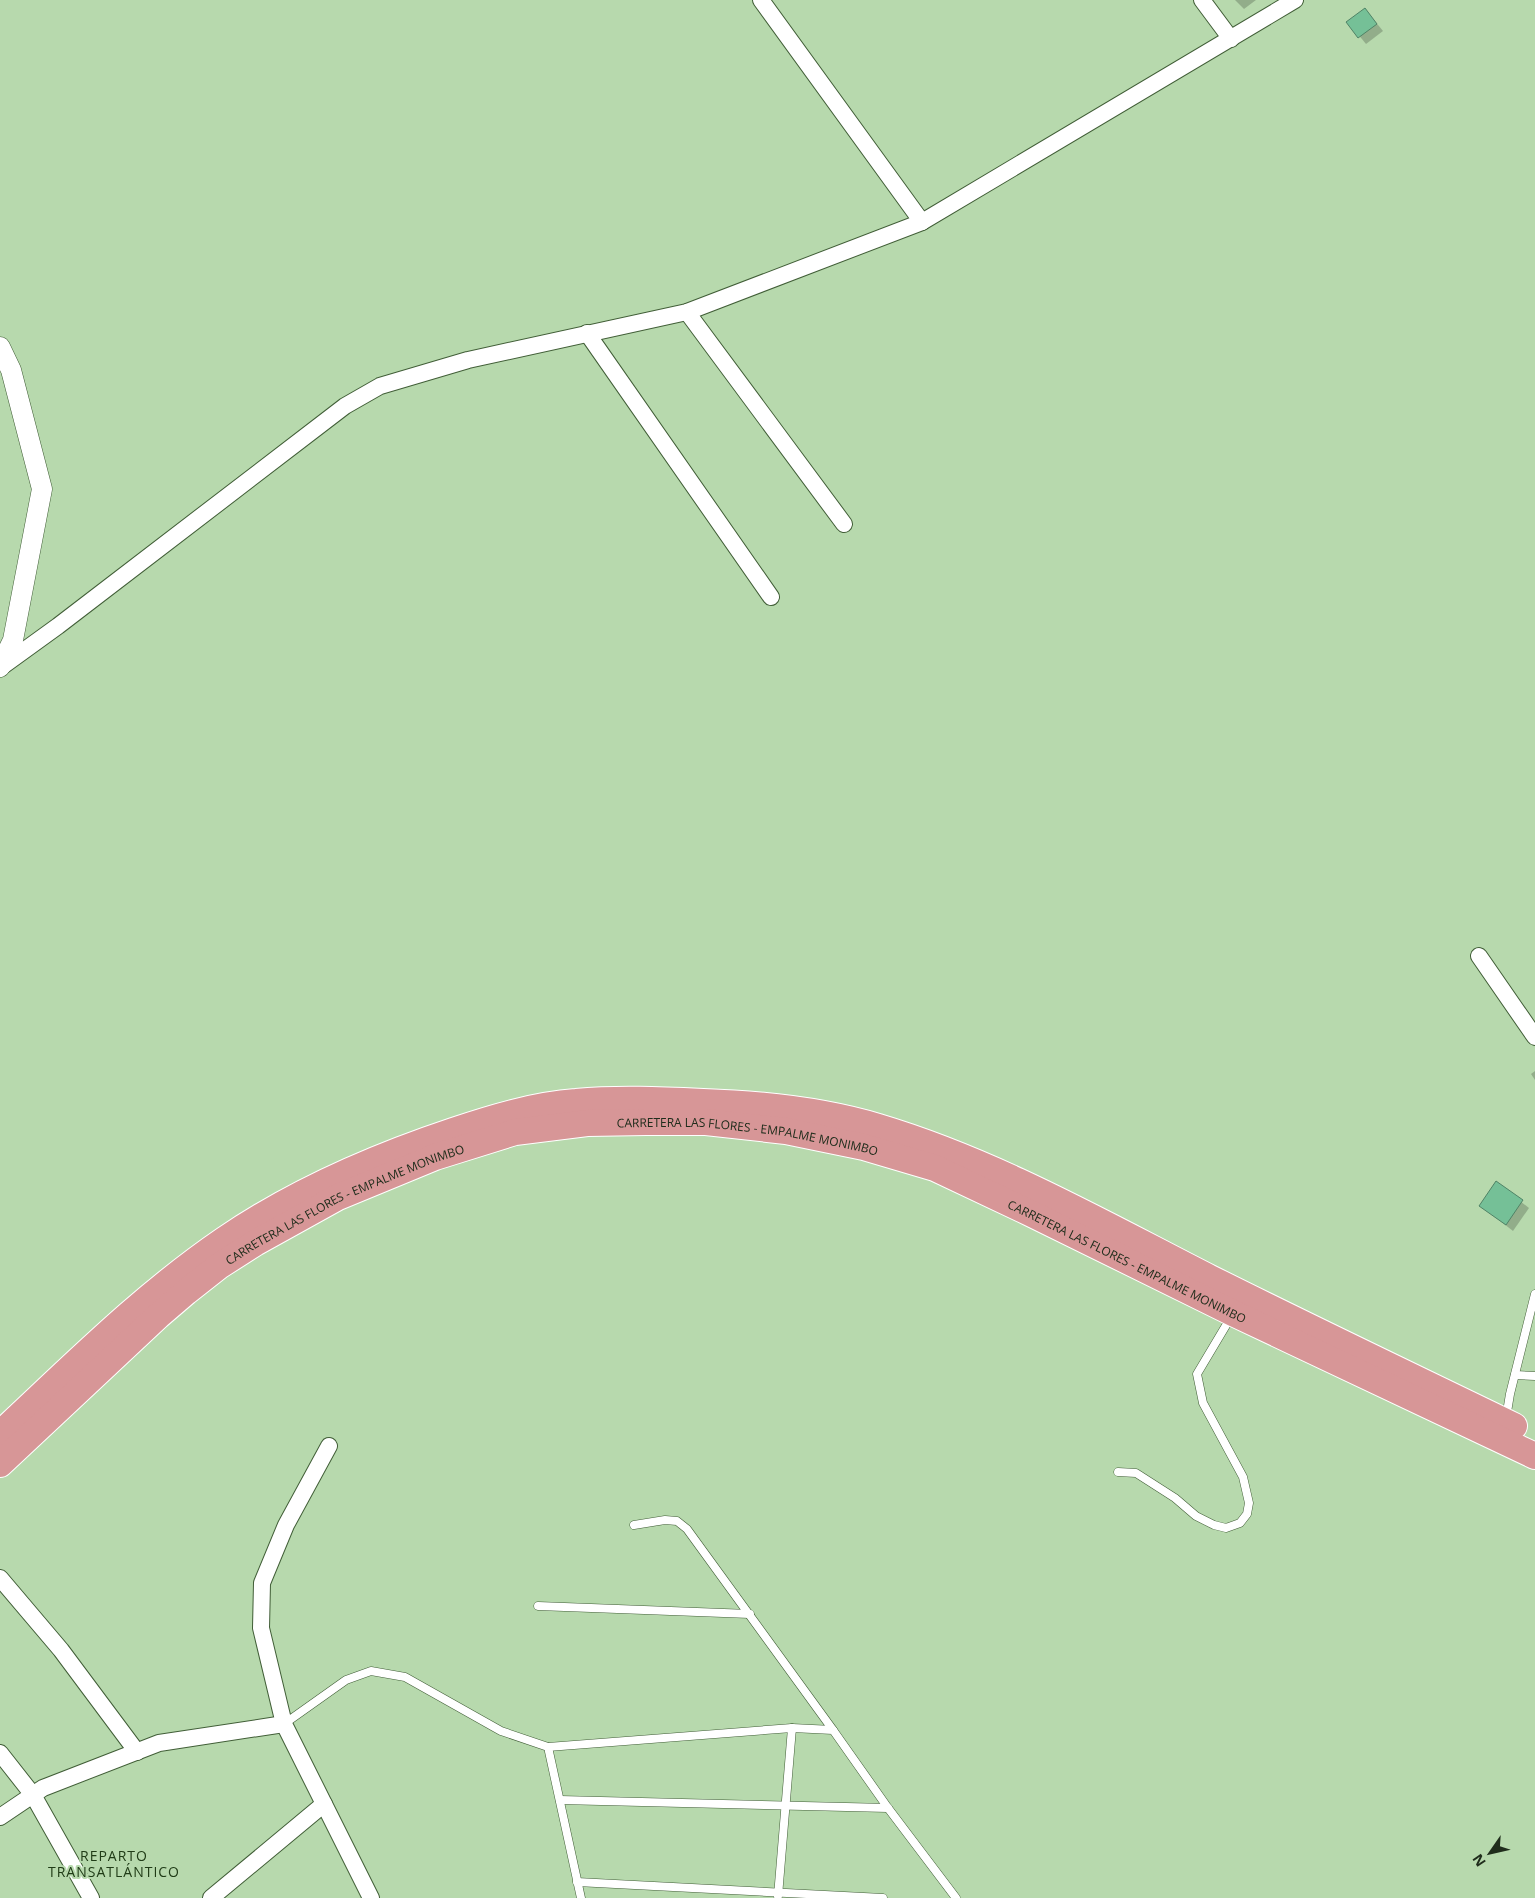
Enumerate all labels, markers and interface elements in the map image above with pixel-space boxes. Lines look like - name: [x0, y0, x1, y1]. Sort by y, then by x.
- street label: CARRETERA LAS FLORES - EMPALME MONIMBO: [617, 1113, 880, 1159]
- street label: CARRETERA LAS FLORES - EMPALME MONIMBO: [222, 1140, 466, 1268]
- street label: CARRETERA LAS FLORES - EMPALME MONIMBO: [1005, 1195, 1249, 1327]
- north arrow: [1465, 1828, 1515, 1878]
- district label: REPARTO TRANSATLÁNTICO: [48, 1846, 180, 1881]
- text: N: [1468, 1851, 1490, 1871]

